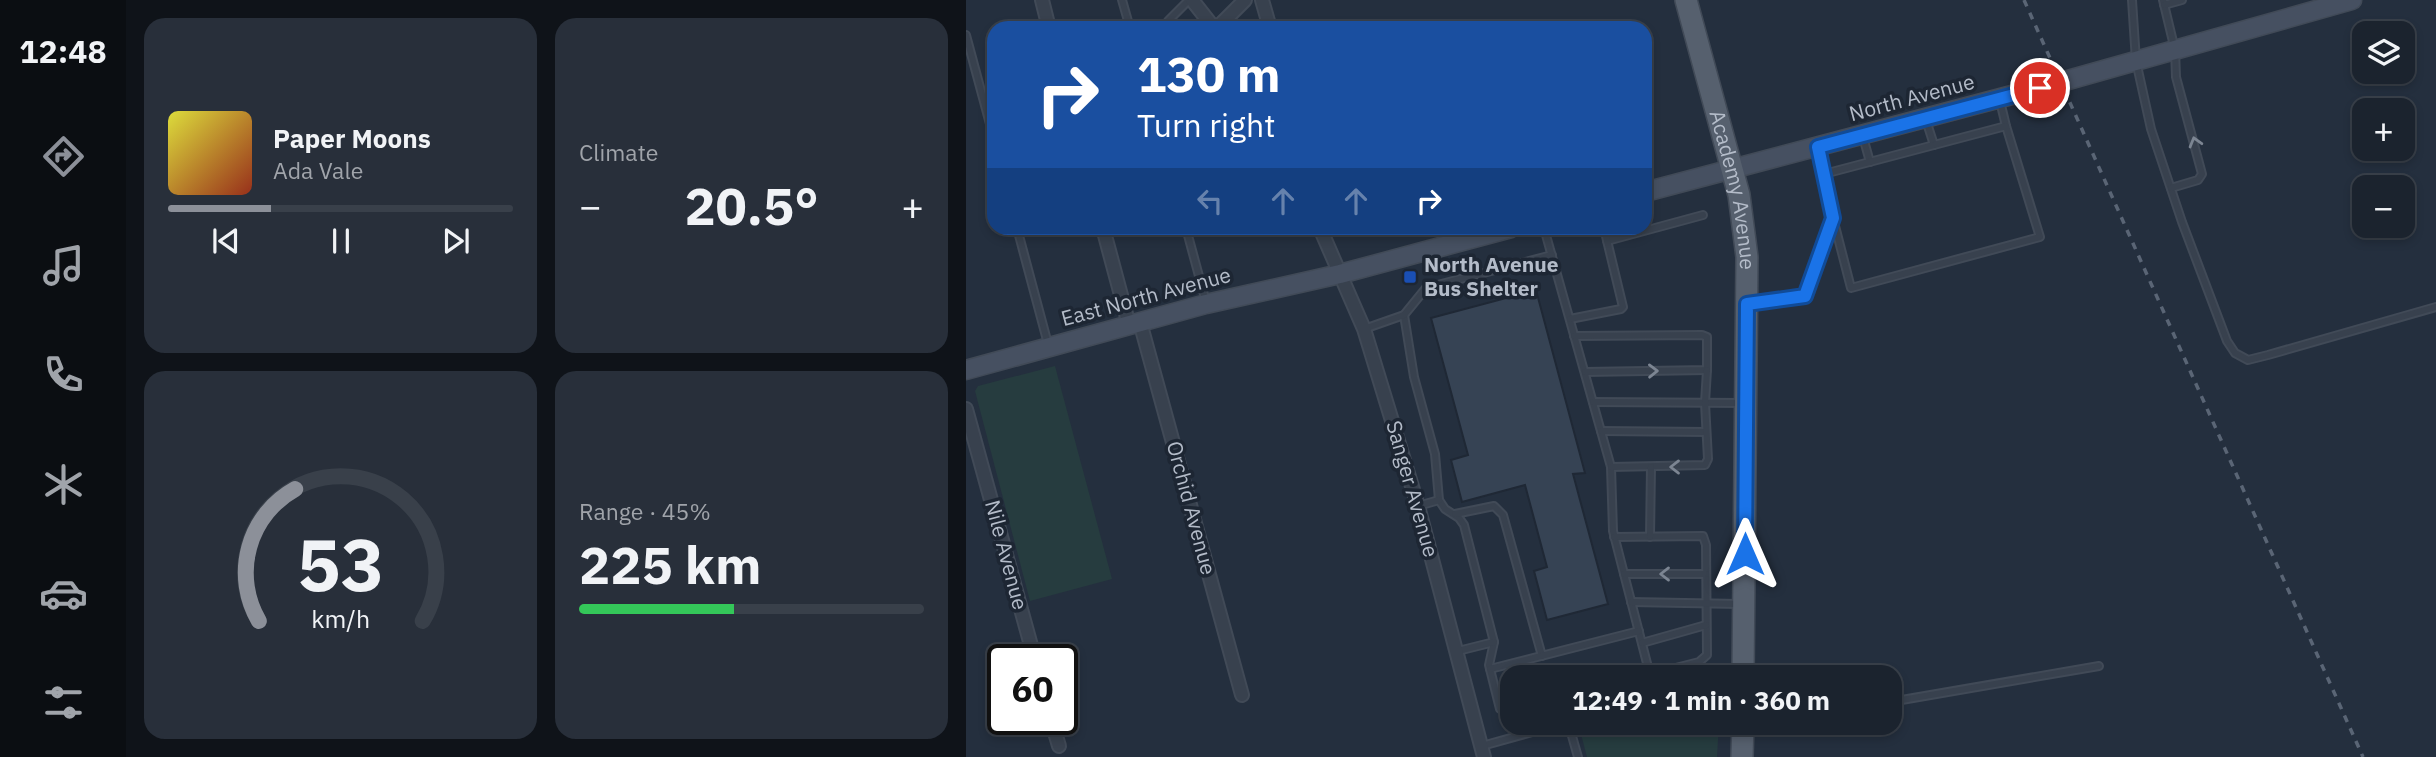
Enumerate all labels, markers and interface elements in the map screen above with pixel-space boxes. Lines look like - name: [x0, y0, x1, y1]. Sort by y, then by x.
- map controls: [2352, 21, 2415, 238]
- button: layers: [2352, 21, 2415, 84]
- text: 12:48: [19, 30, 107, 72]
- text: 130 m: [1137, 42, 1281, 105]
- icon: right: [1022, 49, 1113, 140]
- pin: [2010, 58, 2070, 118]
- street label: North Avenue: [1846, 67, 1978, 127]
- icon: arrive: [2021, 69, 2059, 107]
- button: +: [2352, 98, 2415, 161]
- text: Turn right: [1137, 104, 1275, 146]
- street label: Academy Avenue: [1704, 107, 1762, 270]
- text: Paper Moons: [273, 121, 431, 155]
- icon: directions: [39, 132, 88, 181]
- text: Climate: [579, 137, 658, 167]
- one-way arrow: [2189, 137, 2203, 149]
- text: Ada Vale: [273, 155, 363, 185]
- text: 20.5°: [684, 172, 819, 239]
- button: −: [2352, 175, 2415, 238]
- text: −: [579, 181, 602, 230]
- text: +: [901, 181, 924, 230]
- icon: left: [1191, 182, 1229, 220]
- icon: ahead: [1264, 182, 1302, 220]
- icon: ahead: [1337, 182, 1375, 220]
- icon: right: [1410, 182, 1448, 220]
- icon: previous: [207, 222, 245, 260]
- icon: pause: [322, 222, 360, 260]
- icon: next: [437, 222, 475, 260]
- icon: music: [39, 241, 88, 290]
- place label: North Avenue Bus Shelter: [1424, 250, 1559, 302]
- street label: East North Avenue: [1058, 260, 1234, 332]
- marker: North Avenue Bus Shelter: [1402, 269, 1418, 285]
- icon: phone: [39, 350, 88, 399]
- one-way arrow: [1648, 363, 1659, 379]
- street label: Sanger Avenue: [1380, 417, 1446, 560]
- street label: Orchid Avenue: [1161, 438, 1223, 578]
- one-way arrow: [1669, 459, 1680, 475]
- icon: climate: [39, 460, 88, 509]
- text: Range · 45%: [579, 496, 711, 526]
- street label: Nile Avenue: [979, 497, 1035, 613]
- text: 53: [297, 516, 384, 611]
- position arrow: [1708, 517, 1782, 591]
- text: 225 km: [579, 531, 761, 598]
- one-way arrow: [1659, 566, 1669, 582]
- icon: car: [39, 569, 88, 618]
- text: km/h: [311, 602, 370, 635]
- speed limit sign: 60: [987, 644, 1078, 735]
- icon: filters: [39, 678, 88, 727]
- text: 12:49 · 1 min · 360 m: [1572, 683, 1830, 717]

